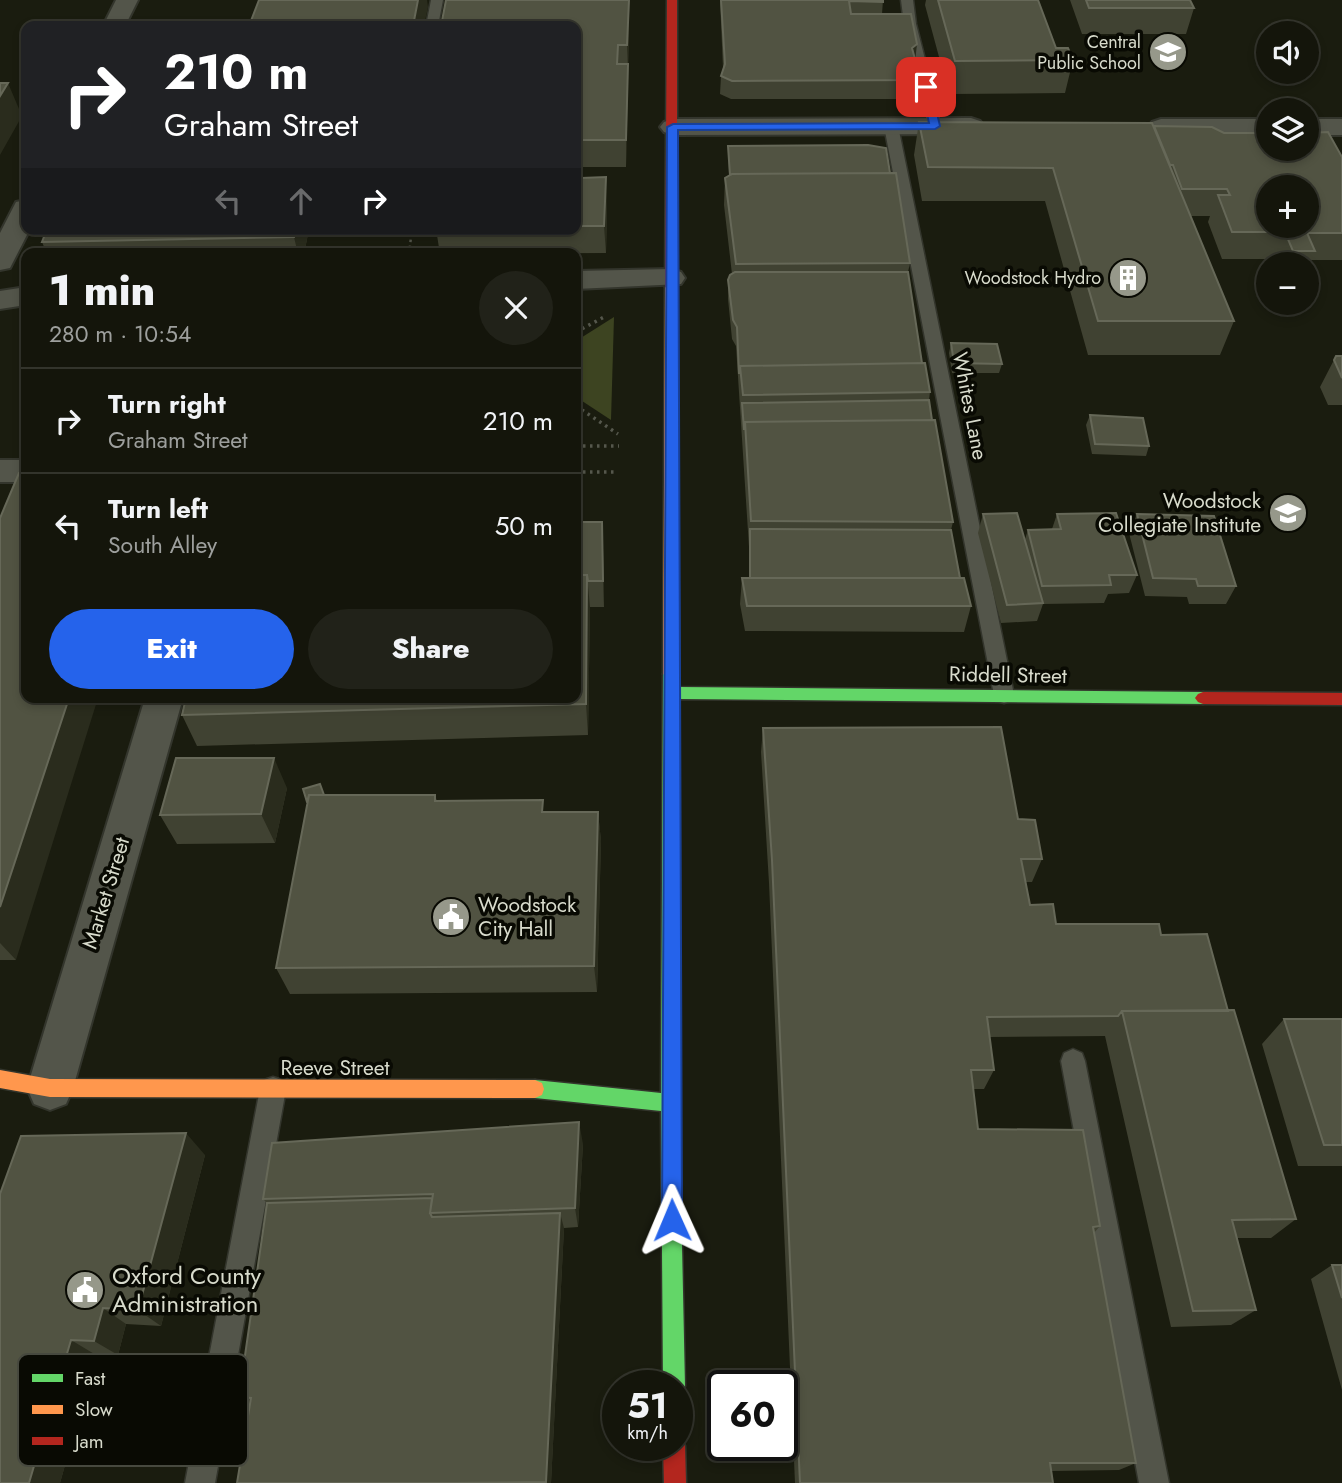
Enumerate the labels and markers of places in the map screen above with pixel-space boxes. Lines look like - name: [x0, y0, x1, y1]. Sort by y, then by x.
- place label: Central Public School: [1037, 29, 1141, 76]
- school or university icon: Central Public School: [1147, 31, 1189, 73]
- pin: [896, 57, 956, 117]
- building icon: Woodstock Hydro: [1107, 257, 1149, 299]
- place label: Woodstock Hydro: [965, 265, 1101, 291]
- place label: Woodstock Collegiate Institute: [1098, 486, 1262, 540]
- school or university icon: Woodstock Collegiate Institute: [1267, 492, 1309, 534]
- place label: Woodstock City Hall: [478, 890, 577, 944]
- public building icon: Woodstock City Hall: [430, 896, 472, 938]
- place label: Oxford County Administration: [112, 1258, 262, 1321]
- public building icon: Oxford County Administration: [64, 1269, 106, 1311]

